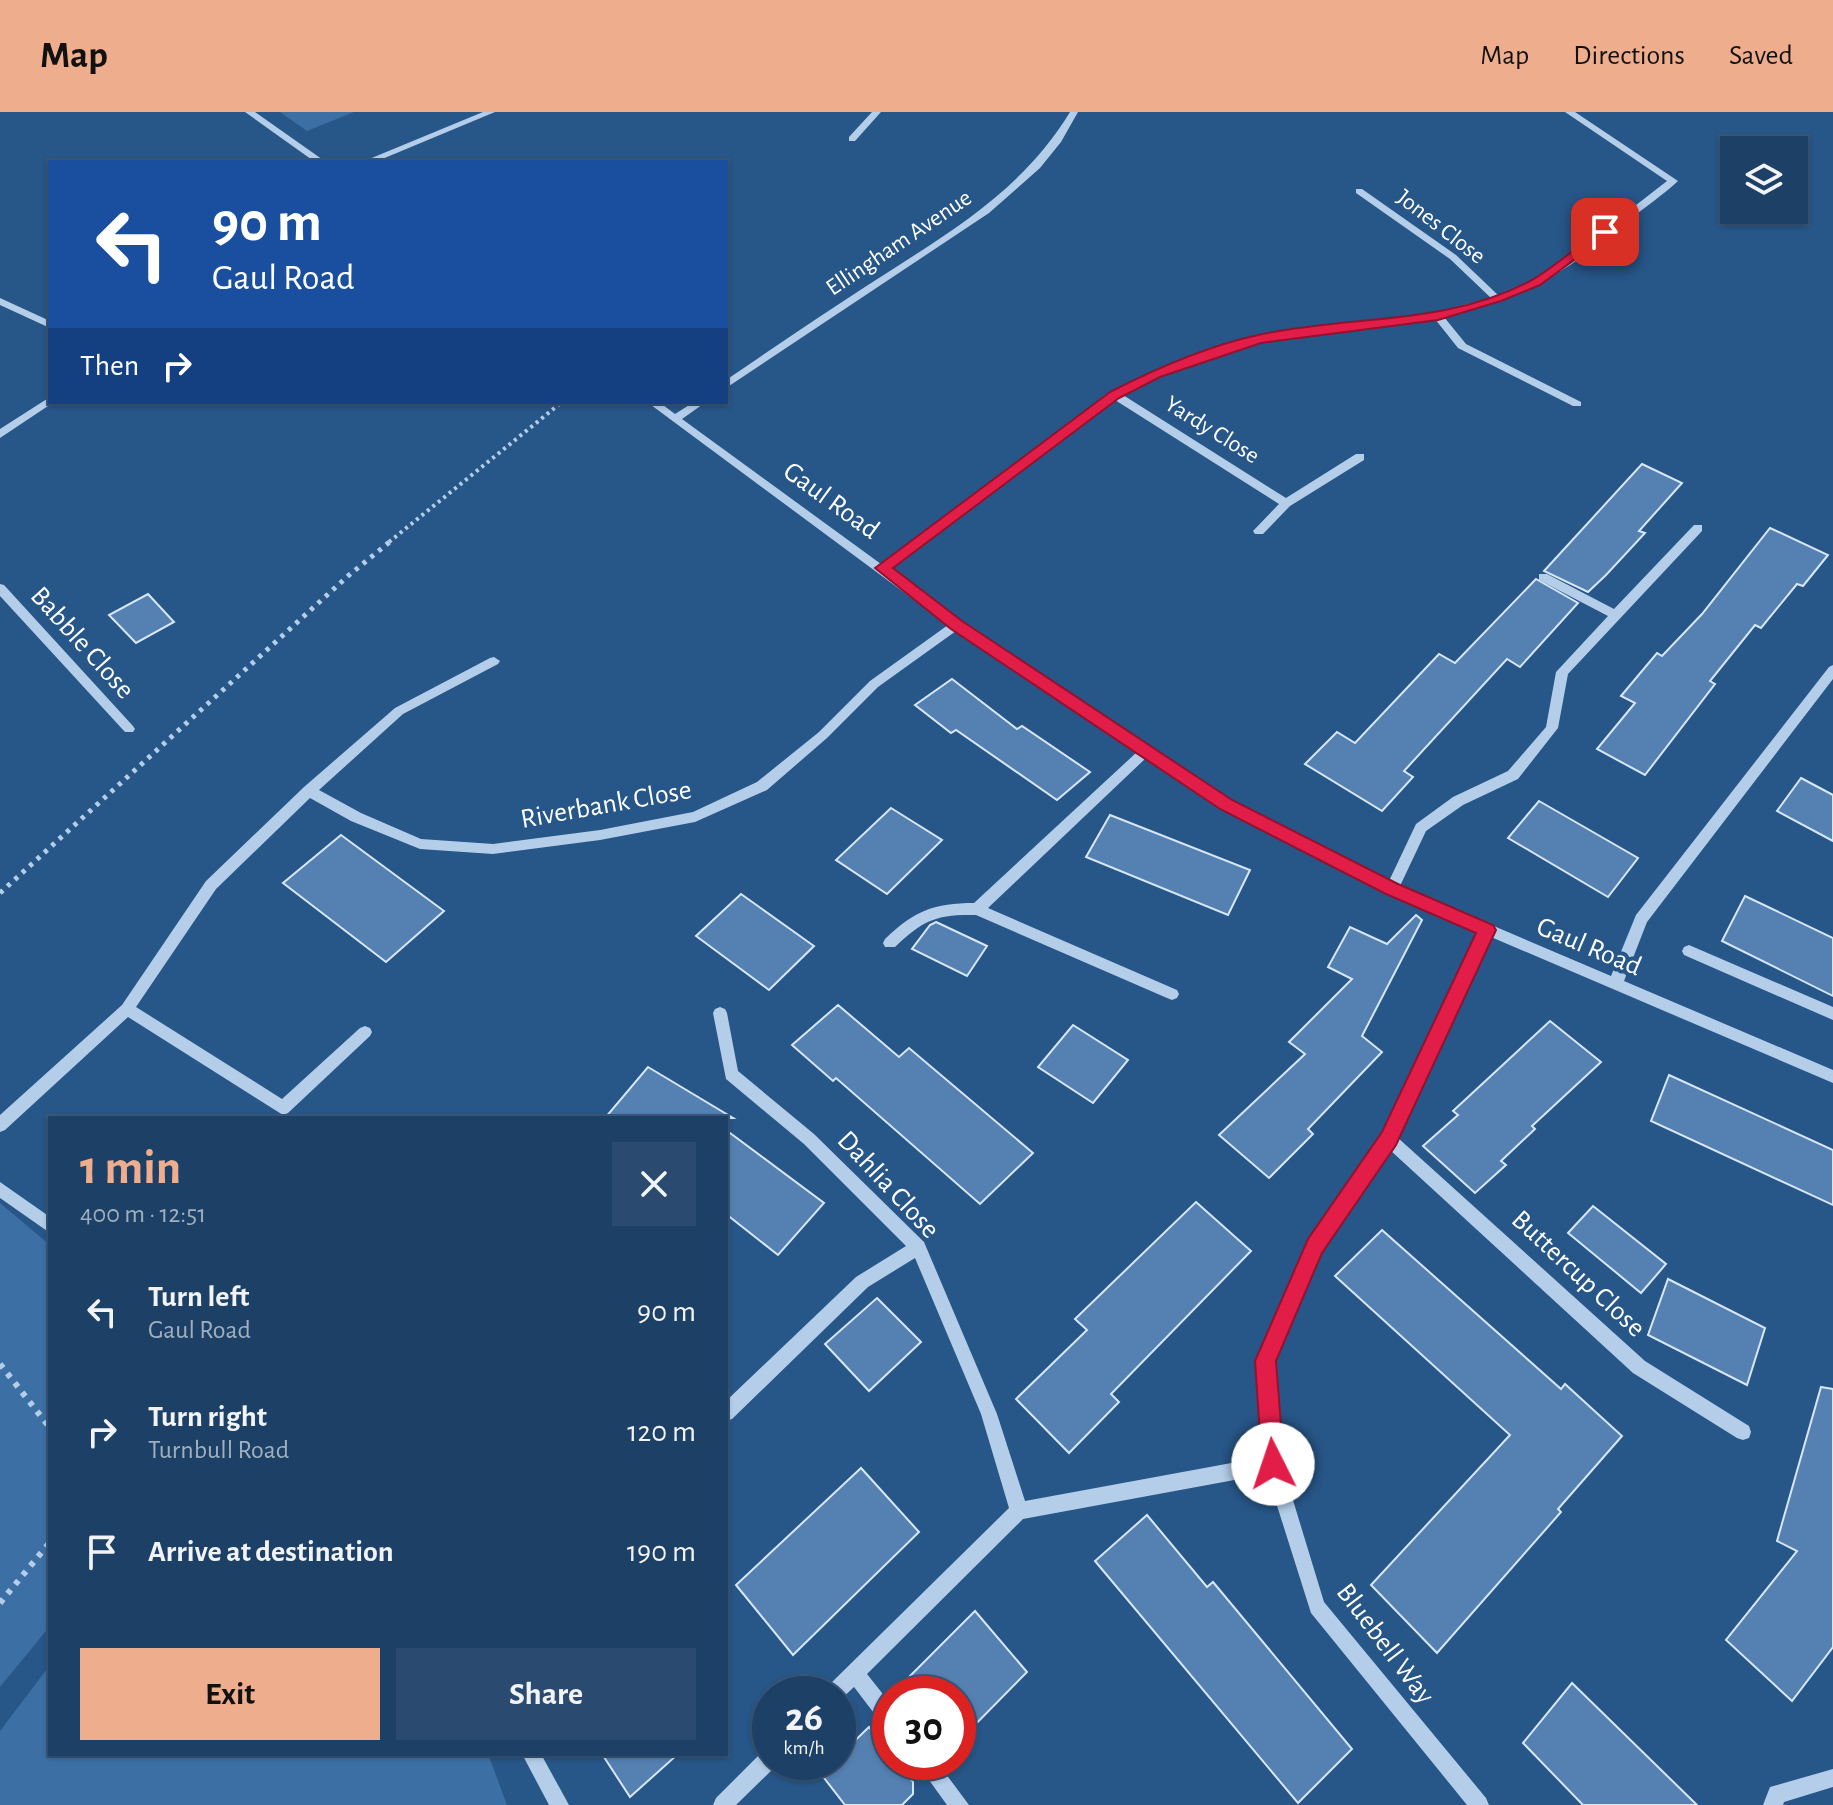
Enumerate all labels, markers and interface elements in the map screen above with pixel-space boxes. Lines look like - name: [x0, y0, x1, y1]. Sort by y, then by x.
- text: Map: [40, 37, 108, 75]
- text: Map: [1480, 42, 1529, 70]
- text: Directions: [1573, 42, 1685, 70]
- text: Saved: [1729, 42, 1793, 70]
- map controls: [1720, 136, 1808, 224]
- button: layers: [1720, 136, 1808, 224]
- street label: Jones Close: [1392, 185, 1490, 269]
- street label: Ellingham Avenue: [822, 186, 976, 300]
- icon: left: [80, 192, 184, 296]
- text: 90 m: [212, 195, 322, 251]
- pin: [1571, 198, 1639, 266]
- icon: arrive: [1583, 210, 1627, 254]
- text: Gaul Road: [212, 260, 355, 296]
- icon: right: [155, 344, 199, 388]
- text: Then: [80, 351, 139, 381]
- street label: Yardy Close: [1160, 392, 1264, 468]
- street label: Gaul Road: [778, 457, 884, 545]
- street label: Babble Close: [25, 582, 139, 704]
- street label: Riverbank Close: [518, 776, 694, 834]
- street label: Gaul Road: [1532, 912, 1646, 982]
- street label: Dahlia Close: [832, 1126, 944, 1244]
- button: close: [612, 1142, 696, 1226]
- text: 1 min: [80, 1145, 181, 1193]
- text: 400 m · 12:51: [80, 1201, 206, 1227]
- street label: Buttercup Close: [1506, 1205, 1650, 1343]
- text: Turn left: [148, 1282, 249, 1312]
- icon: left: [80, 1290, 124, 1334]
- text: 90 m: [637, 1297, 696, 1327]
- text: Gaul Road: [148, 1317, 251, 1343]
- text: Turn right: [148, 1402, 267, 1432]
- icon: right: [80, 1410, 124, 1454]
- text: 120 m: [627, 1417, 696, 1447]
- position arrow: [1231, 1422, 1315, 1506]
- text: Turnbull Road: [148, 1437, 289, 1463]
- icon: arrive: [80, 1530, 124, 1574]
- text: Arrive at destination: [148, 1537, 394, 1567]
- text: 190 m: [627, 1537, 696, 1567]
- street label: Bluebell Way: [1331, 1579, 1439, 1710]
- button: Exit: [80, 1648, 380, 1740]
- button: Share: [396, 1648, 696, 1740]
- speed limit sign: 30: [872, 1676, 976, 1780]
- text: 26: [785, 1698, 823, 1738]
- text: km/h: [783, 1738, 825, 1758]

